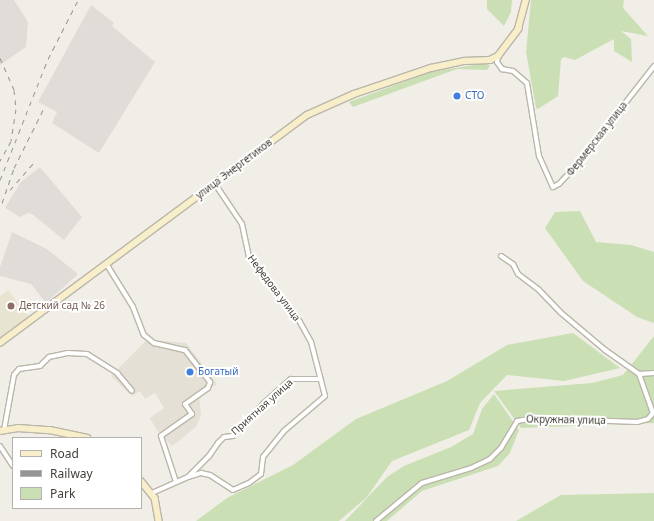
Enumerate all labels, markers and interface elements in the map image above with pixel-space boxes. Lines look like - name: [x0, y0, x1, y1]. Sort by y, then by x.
- place label: СТО: [465, 90, 484, 102]
- marker: СТО: [452, 91, 462, 101]
- street label: Фермерская улица: [564, 99, 630, 179]
- street label: улица Энергетиков: [193, 136, 275, 202]
- street label: Нефедова улица: [245, 252, 303, 324]
- place label: Детский сад № 26: [19, 300, 105, 312]
- marker: Детский сад № 26: [6, 301, 16, 311]
- place label: Богатый: [198, 366, 238, 378]
- marker: Богатый: [185, 367, 195, 377]
- street label: Приятная улица: [229, 376, 295, 438]
- street label: Окружная улица: [526, 413, 606, 427]
- legend: [12, 437, 142, 509]
- text: Road: [50, 445, 79, 462]
- text: Railway: [50, 465, 93, 482]
- text: Park: [50, 485, 75, 502]

